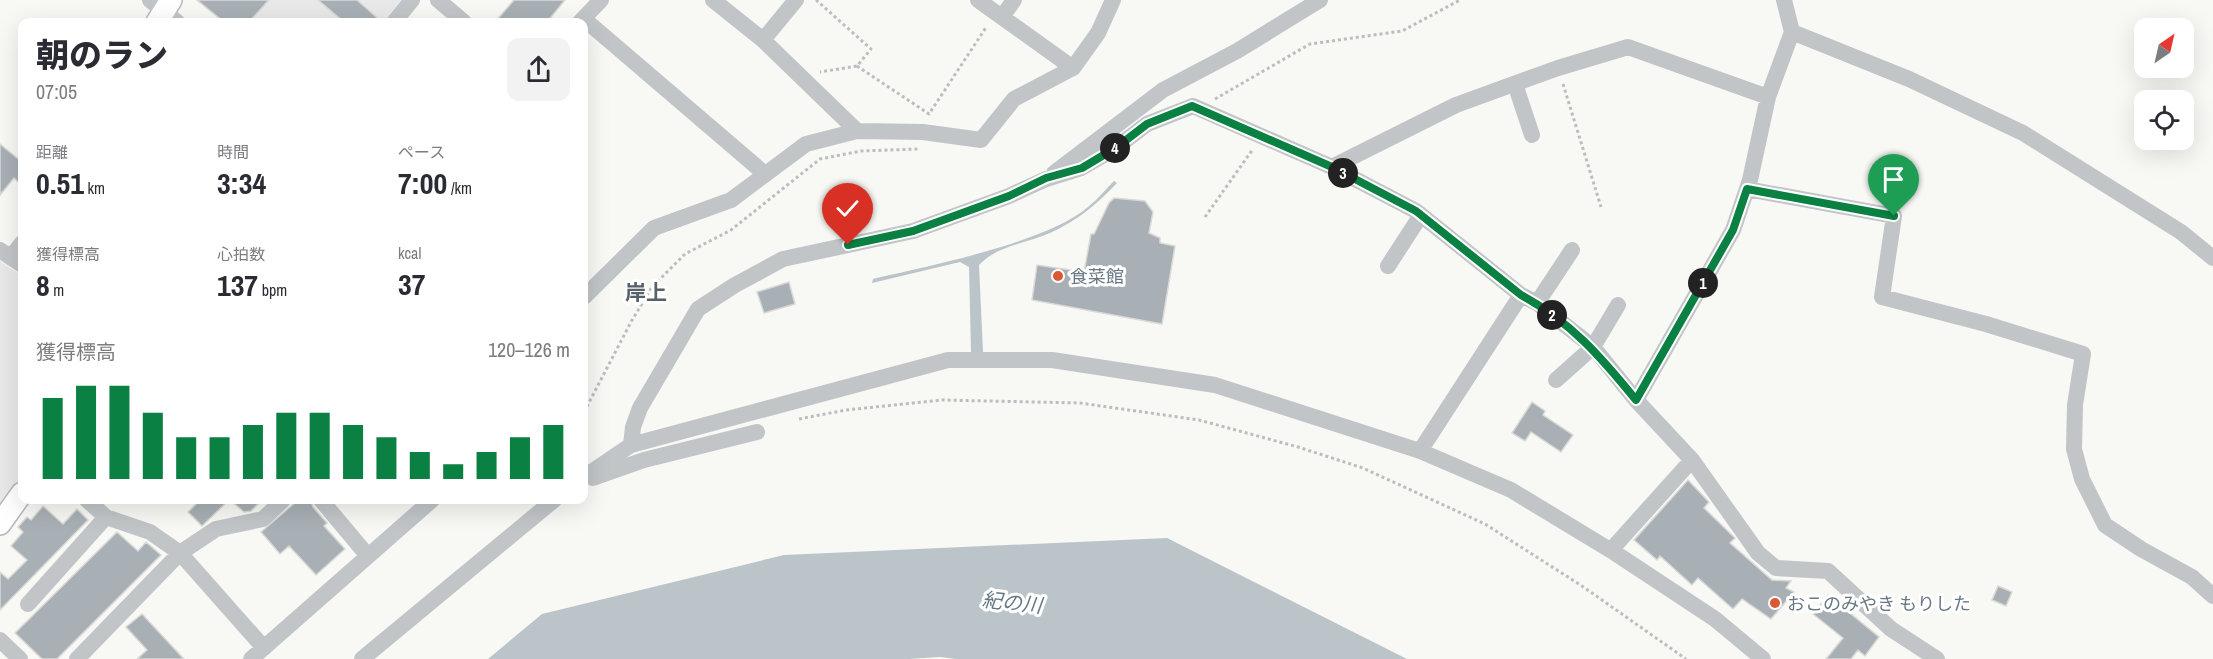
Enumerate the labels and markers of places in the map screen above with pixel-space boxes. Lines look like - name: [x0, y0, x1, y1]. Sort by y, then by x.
- pin: 4: [1100, 133, 1130, 163]
- pin: [1868, 154, 1919, 216]
- pin: 3: [1328, 158, 1358, 188]
- pin: [822, 183, 873, 245]
- place label: 食菜館: [1070, 264, 1124, 289]
- pin: 1: [1688, 268, 1718, 298]
- marker: 食菜館: [1051, 269, 1065, 283]
- pin: 2: [1537, 300, 1567, 330]
- place label: おこのみやき もりした: [1787, 591, 1971, 616]
- marker: おこのみやき もりした: [1768, 596, 1782, 610]

